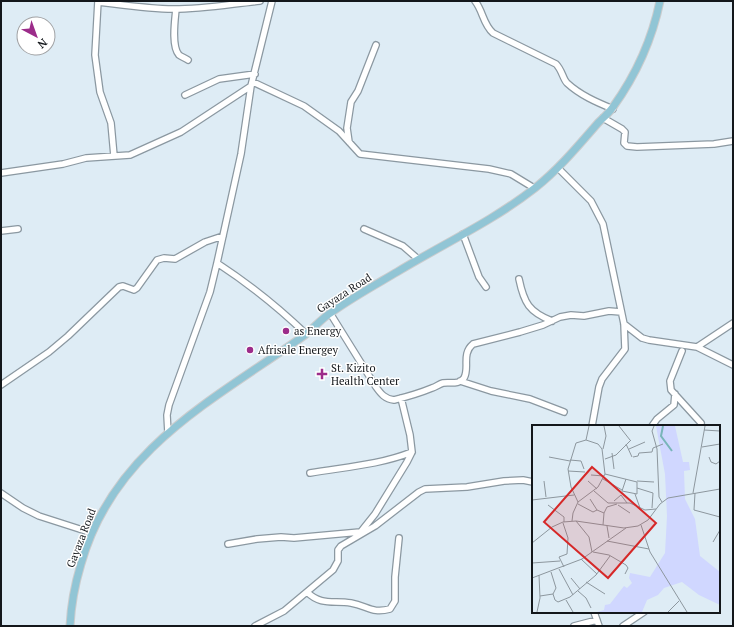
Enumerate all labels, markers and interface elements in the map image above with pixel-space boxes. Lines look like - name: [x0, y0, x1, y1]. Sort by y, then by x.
- north arrow: [16, 16, 56, 56]
- text: N: [34, 36, 50, 52]
- street label: Gayaza Road: [314, 270, 374, 316]
- place label: as Energy: [294, 324, 341, 338]
- marker: as Energy: [281, 326, 291, 336]
- place label: Afrisale Energey: [258, 343, 338, 357]
- marker: Afrisale Energey: [245, 345, 255, 355]
- place label: St. Kizito Health Center: [331, 361, 400, 388]
- marker: St. Kizito Health Center: [316, 368, 328, 380]
- inset map: [532, 425, 720, 613]
- street label: Gayaza Road: [63, 506, 99, 570]

